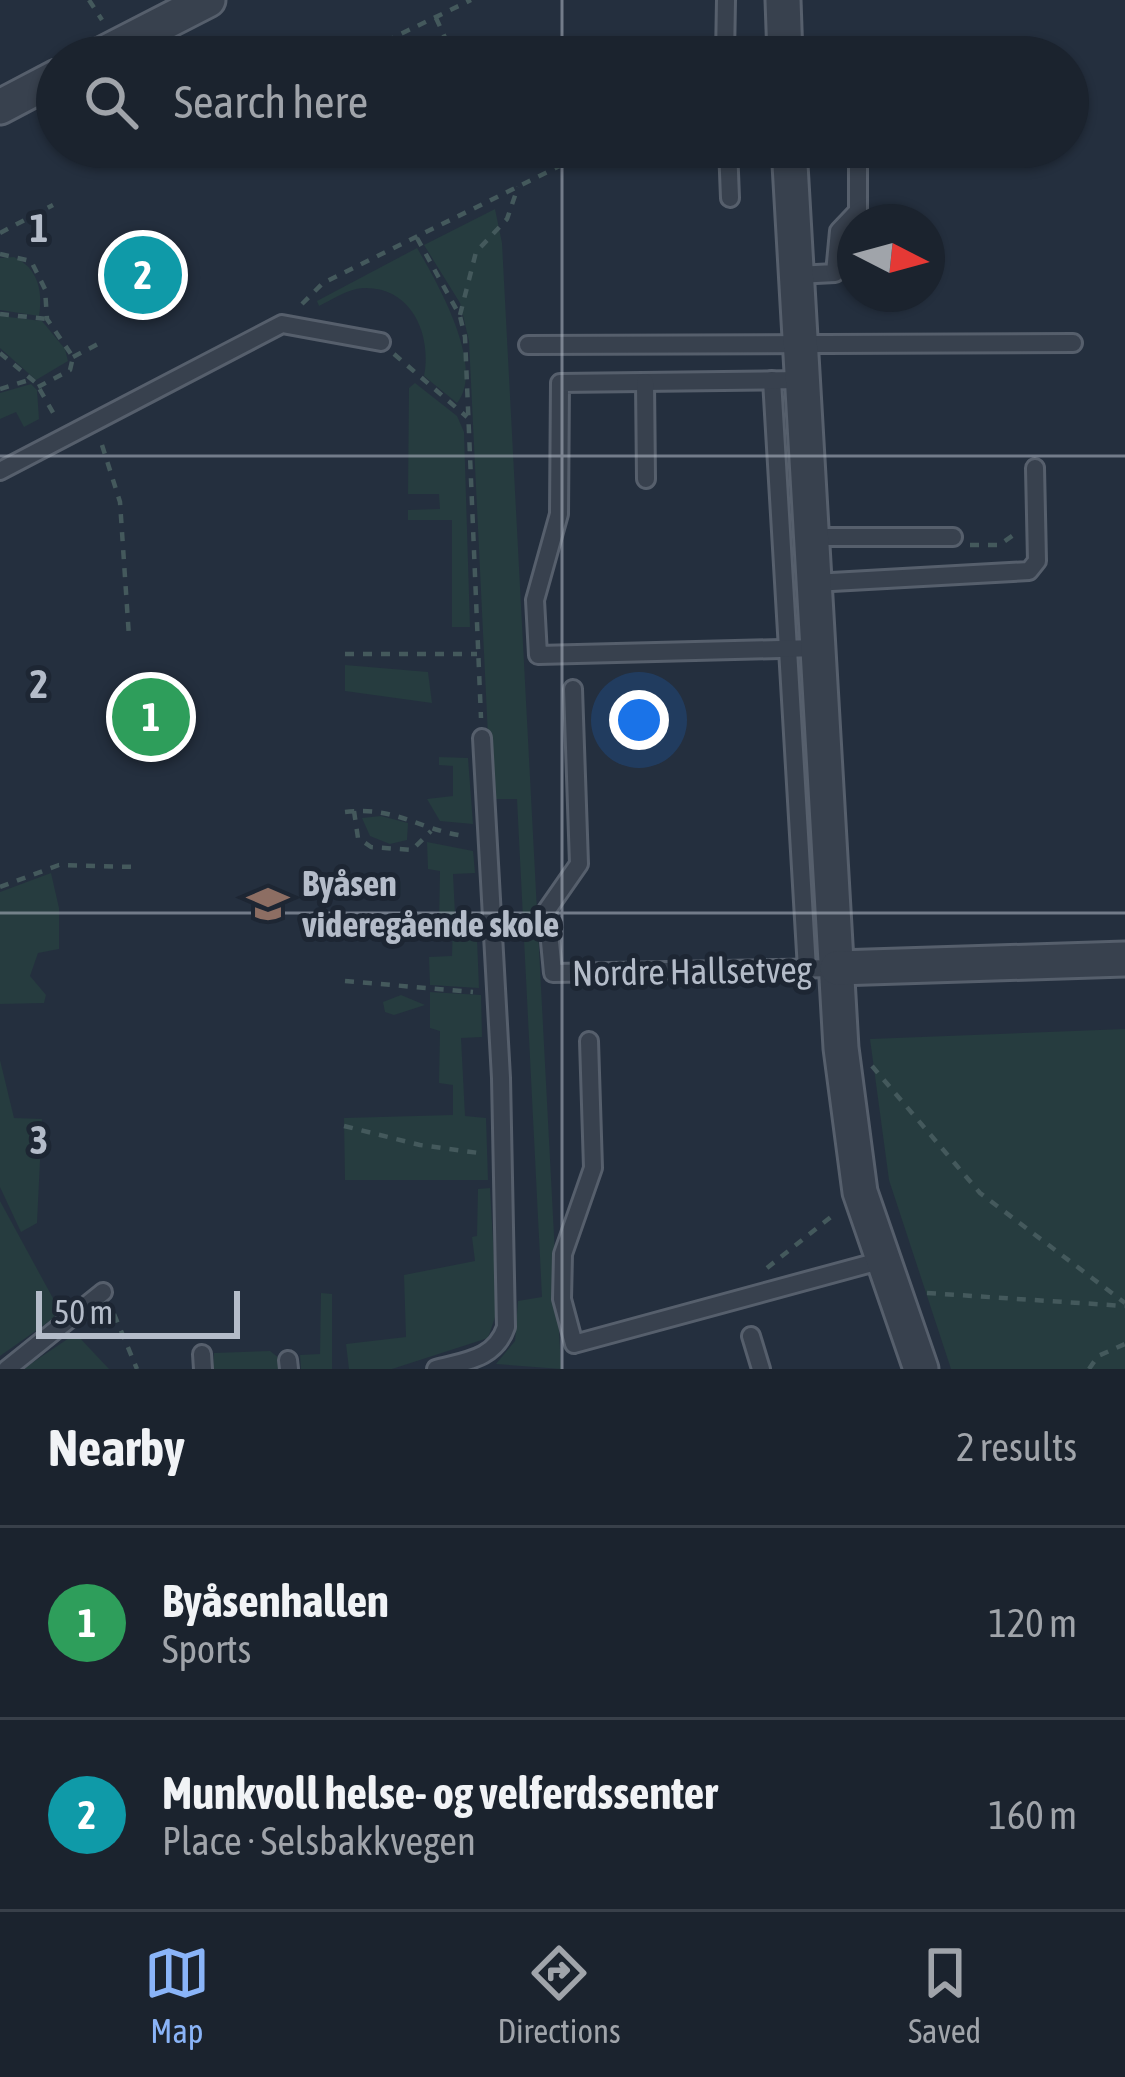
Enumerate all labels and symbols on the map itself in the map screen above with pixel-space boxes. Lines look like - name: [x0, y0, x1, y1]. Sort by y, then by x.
- north arrow: [837, 204, 945, 312]
- text: 1: [30, 206, 48, 250]
- pin: 2: [104, 230, 182, 320]
- text: 2: [30, 662, 48, 706]
- pin: 1: [112, 672, 190, 762]
- your location: [609, 690, 669, 750]
- place label: Byåsen videregående skole: [302, 862, 559, 945]
- school or university icon: Byåsen videregående skole: [245, 881, 291, 927]
- street label: Nordre Hallsetveg: [572, 948, 813, 994]
- text: 3: [30, 1118, 48, 1162]
- scale bar: [36, 1285, 240, 1338]

